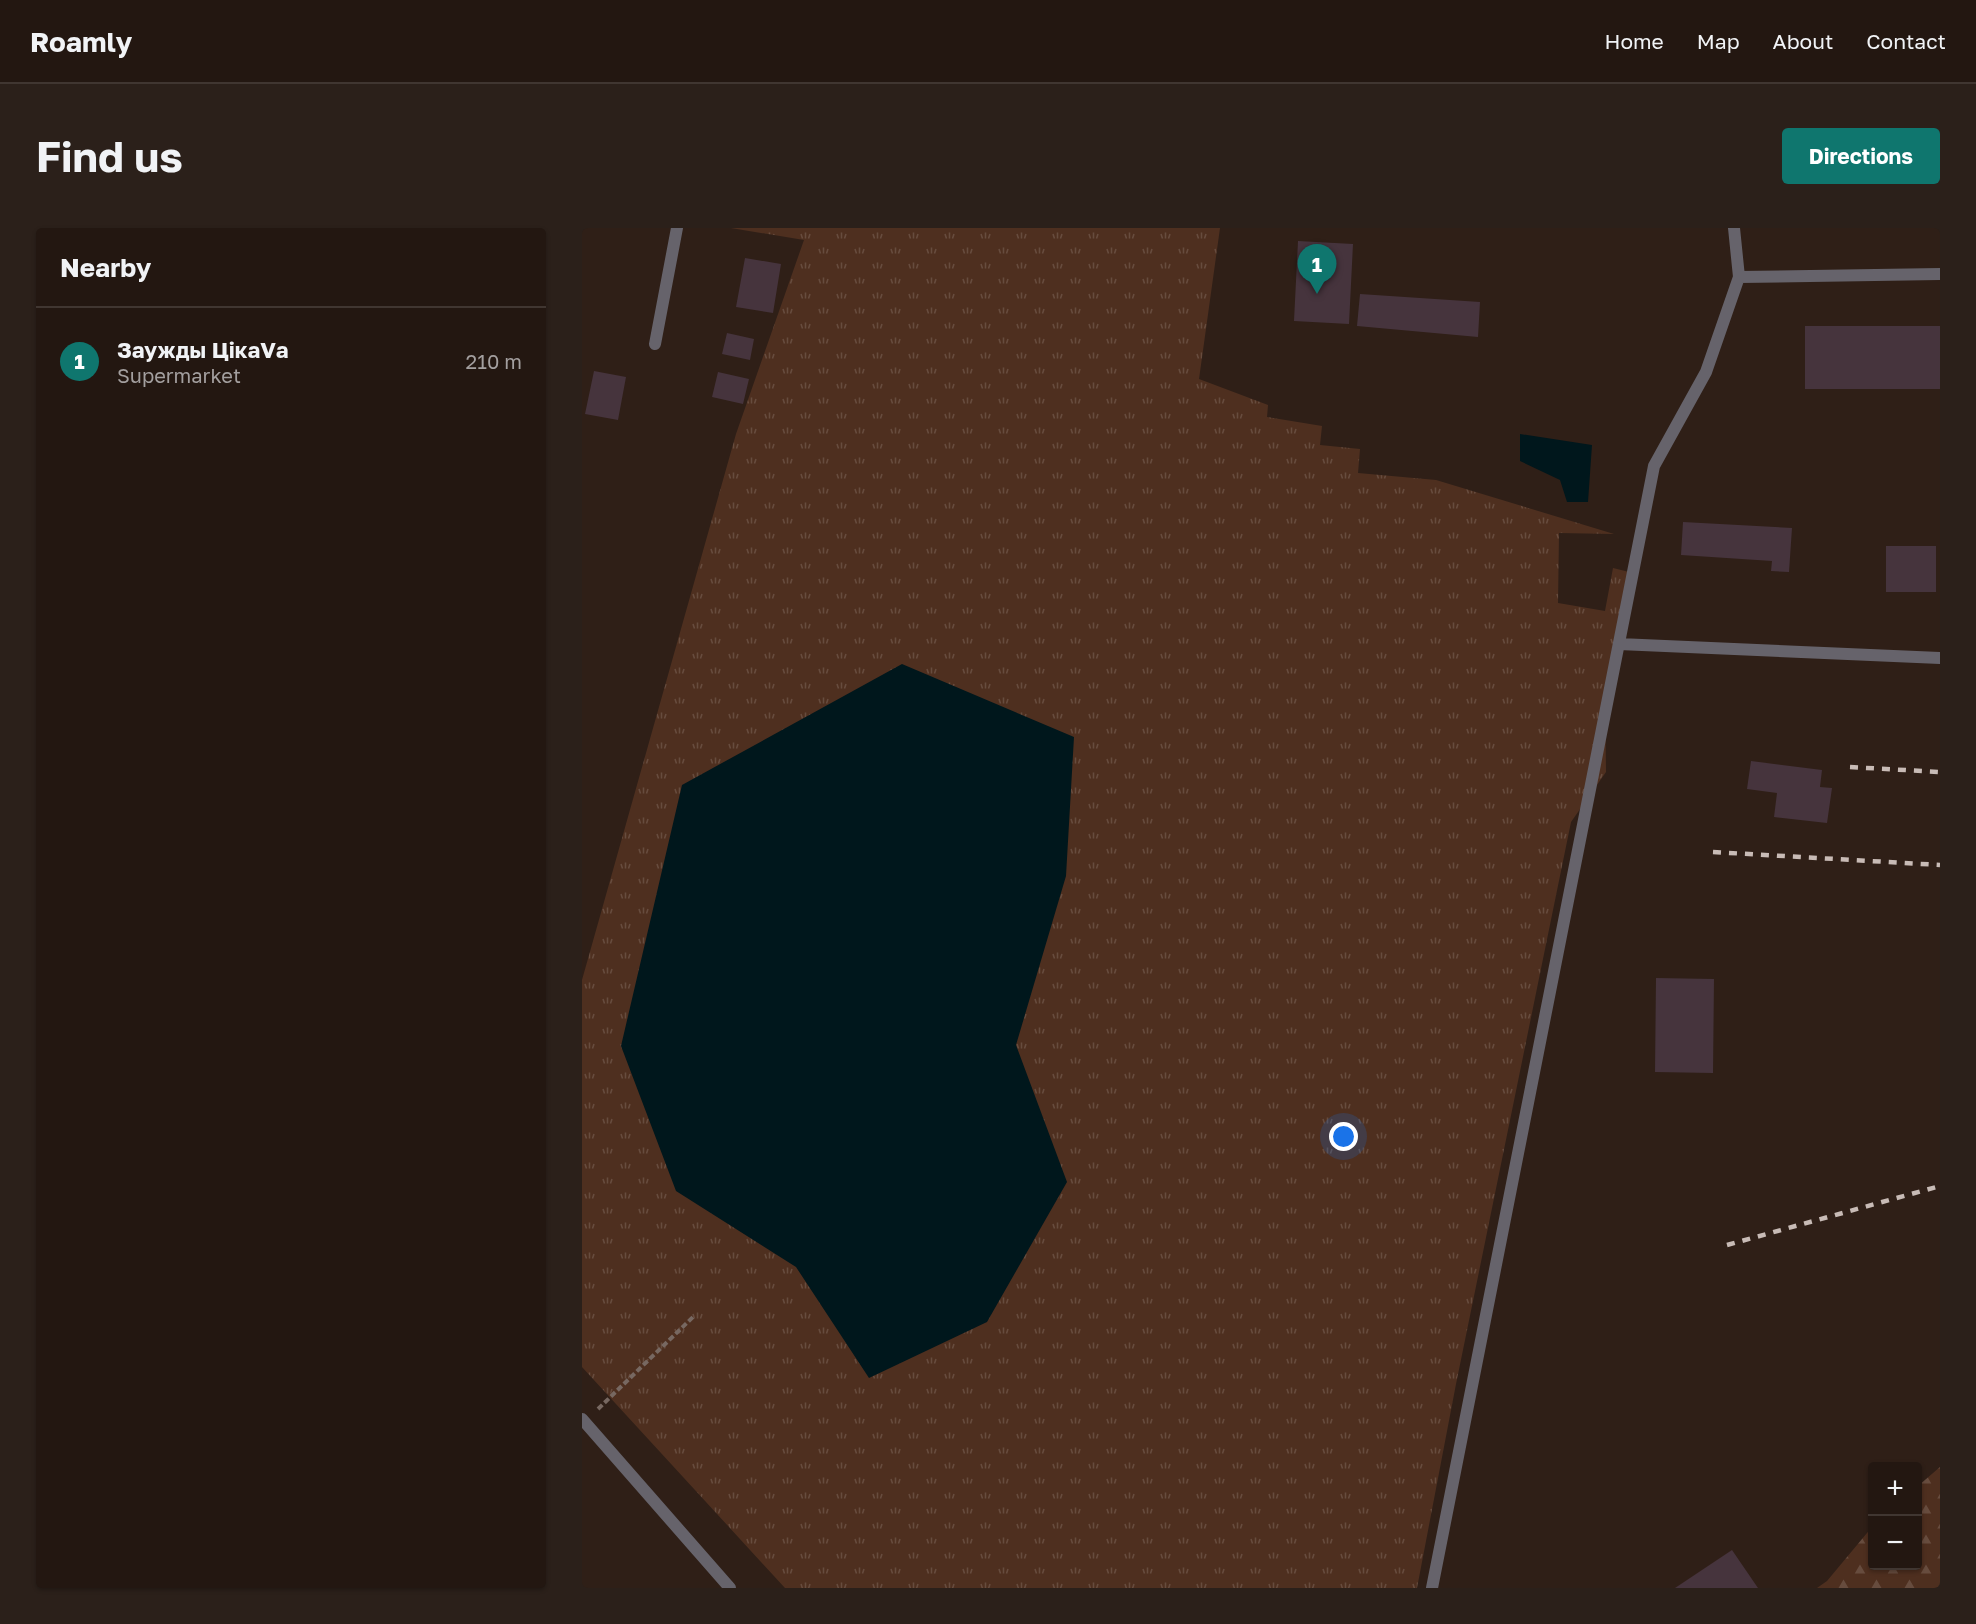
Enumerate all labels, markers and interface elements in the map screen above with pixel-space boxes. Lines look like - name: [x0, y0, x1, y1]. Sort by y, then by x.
- text: Roamly: [30, 25, 132, 58]
- text: Home: [1604, 28, 1664, 54]
- text: Map: [1697, 28, 1740, 54]
- text: About: [1773, 28, 1833, 54]
- text: Contact: [1866, 28, 1946, 54]
- button: Directions: [1782, 128, 1940, 184]
- text: Find us: [36, 131, 183, 181]
- pin: 1: [1298, 244, 1336, 294]
- text: Nearby: [60, 252, 151, 283]
- text: Заужды ЦікаVа: [117, 336, 289, 363]
- text: 1: [74, 349, 85, 373]
- text: 210 m: [466, 349, 522, 373]
- text: Supermarket: [117, 363, 241, 387]
- your location: [1329, 1122, 1358, 1151]
- map controls: [1868, 1462, 1922, 1570]
- button: +: [1868, 1462, 1922, 1516]
- button: −: [1868, 1516, 1922, 1570]

